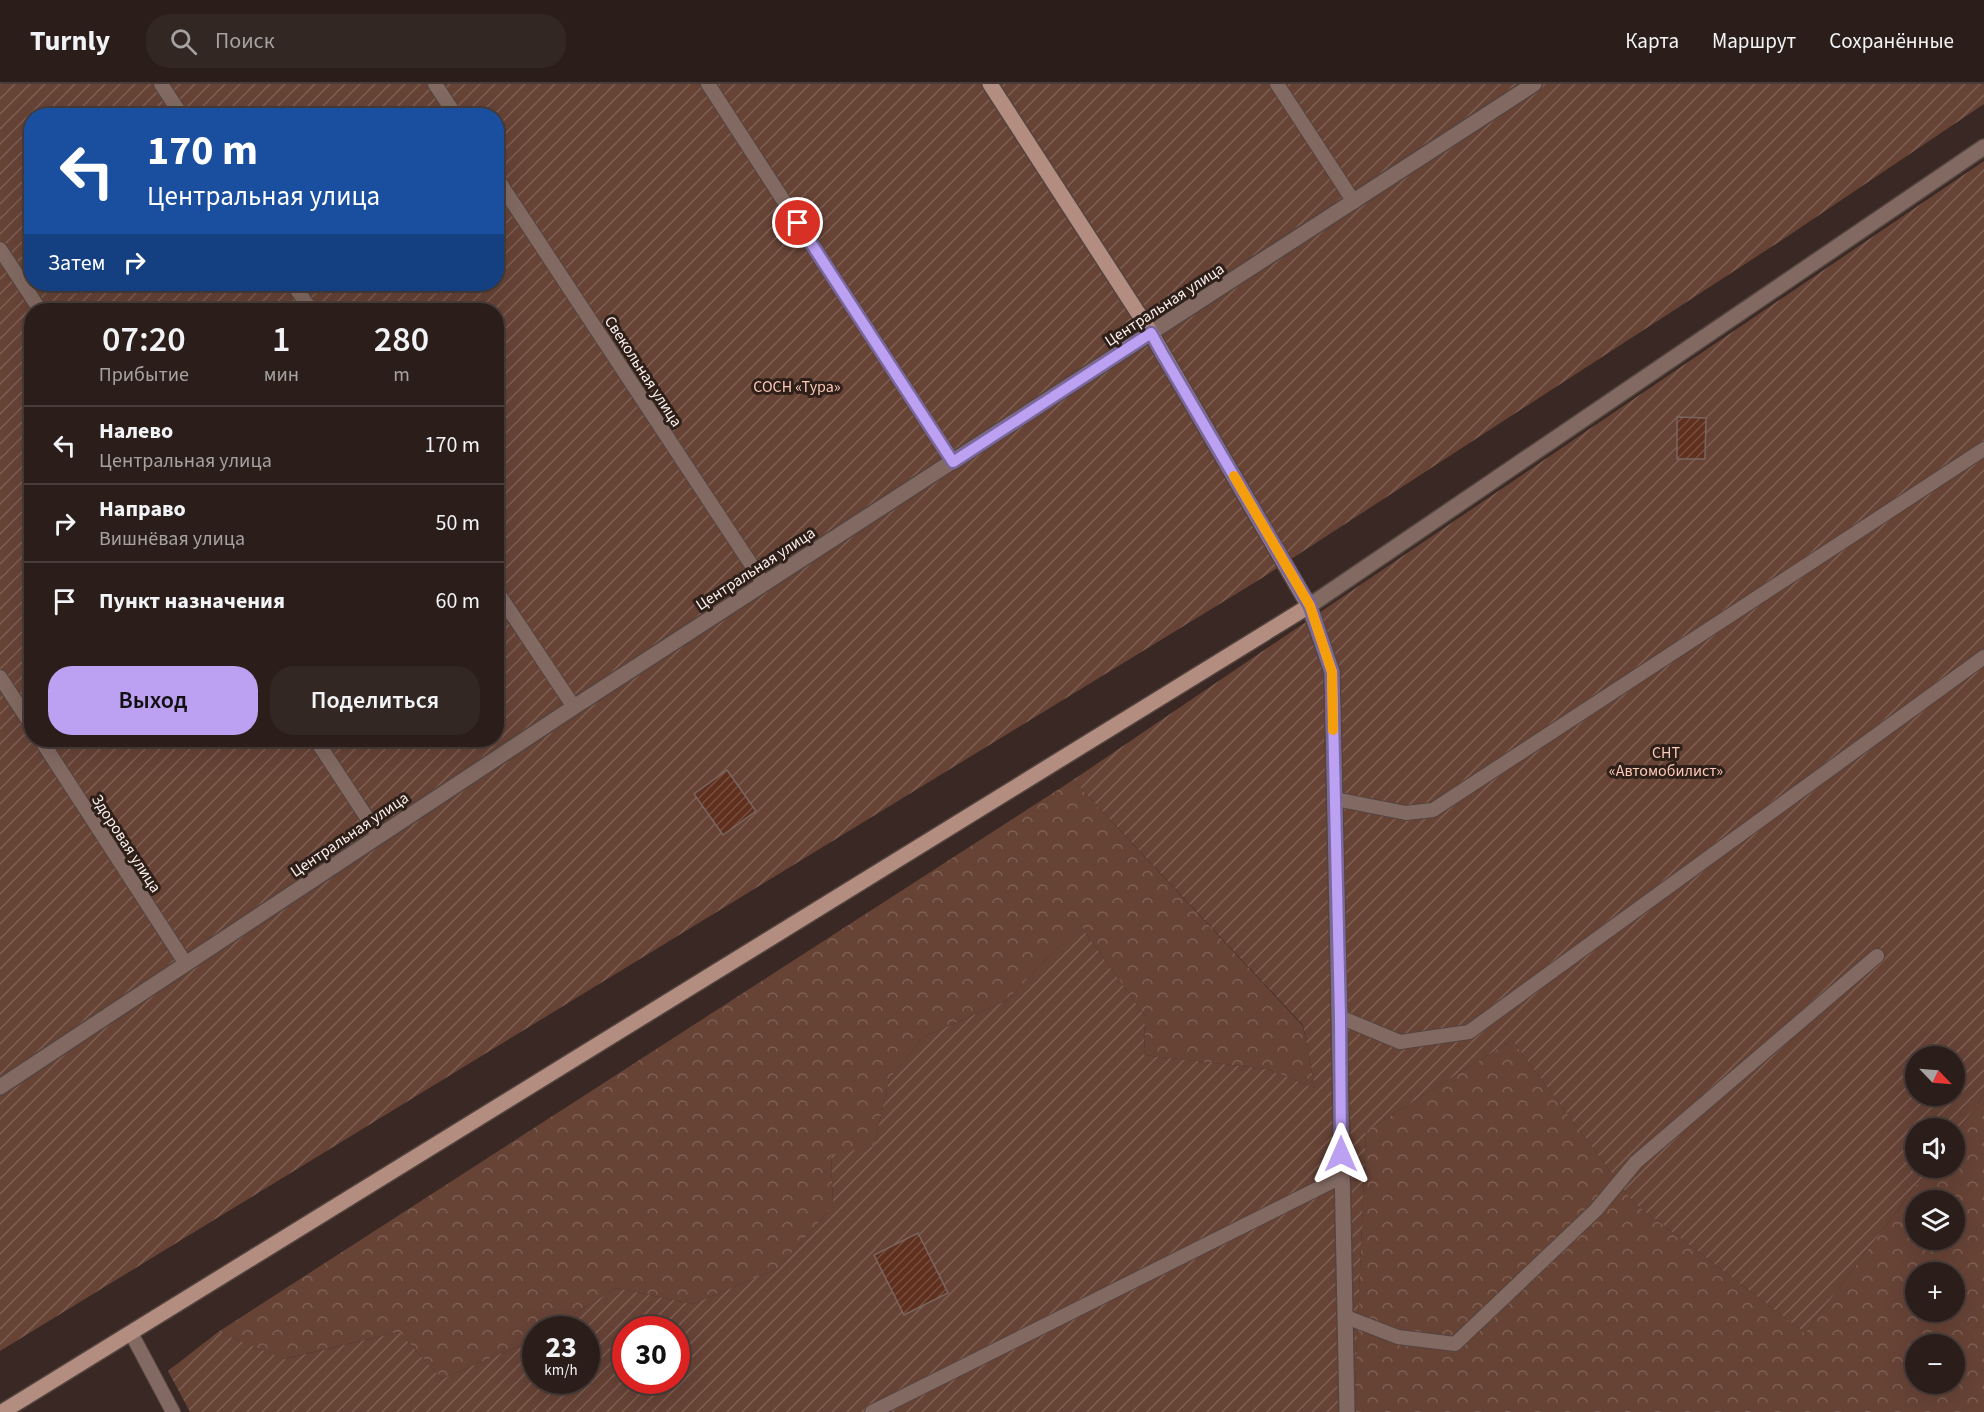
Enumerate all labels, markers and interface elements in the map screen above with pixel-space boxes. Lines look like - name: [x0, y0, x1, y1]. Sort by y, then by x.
- search box: [146, 14, 566, 68]
- text: Turnly: [30, 21, 110, 61]
- icon: search: [167, 25, 200, 58]
- text: Поиск: [215, 25, 275, 57]
- text: Карта: [1625, 26, 1679, 56]
- text: Маршрут: [1712, 26, 1796, 56]
- text: Сохранённые: [1829, 26, 1954, 56]
- text: 170 m: [147, 121, 258, 181]
- icon: left: [48, 132, 126, 210]
- text: Центральная улица: [147, 177, 380, 216]
- pin: [772, 197, 823, 248]
- icon: arrive: [781, 206, 814, 239]
- icon: right: [118, 246, 151, 279]
- text: Затем: [48, 247, 106, 279]
- street label: Центральная улица: [1101, 258, 1228, 352]
- street label: Свекольная улица: [599, 312, 687, 431]
- text: 07:20: [102, 314, 186, 365]
- text: 1: [272, 314, 291, 365]
- text: 280: [374, 314, 429, 365]
- text: Прибытие: [99, 361, 189, 389]
- text: мин: [264, 361, 299, 389]
- text: m: [393, 361, 410, 389]
- park label: СОСН «Тура»: [753, 376, 841, 398]
- text: Налево: [99, 415, 173, 447]
- icon: left: [48, 429, 81, 462]
- text: 170 m: [425, 429, 480, 461]
- text: Центральная улица: [99, 447, 272, 475]
- text: Направо: [99, 493, 186, 525]
- icon: right: [48, 507, 81, 540]
- text: 50 m: [435, 507, 480, 539]
- street label: Центральная улица: [692, 522, 819, 616]
- text: Вишнёвая улица: [99, 525, 245, 553]
- icon: arrive: [48, 585, 81, 618]
- text: Пункт назначения: [99, 585, 285, 617]
- text: 60 m: [435, 585, 480, 617]
- button: Выход: [48, 666, 258, 735]
- button: Поделиться: [270, 666, 480, 735]
- park label: СНТ «Автомобилист»: [1609, 742, 1723, 782]
- street label: Центральная улица: [286, 787, 413, 883]
- street label: Здоровая улица: [86, 790, 166, 897]
- north arrow: [1905, 1046, 1965, 1106]
- map controls: [1905, 1046, 1965, 1394]
- button: sound: [1905, 1118, 1965, 1178]
- position arrow: [1309, 1122, 1373, 1186]
- button: layers: [1905, 1190, 1965, 1250]
- button: +: [1905, 1262, 1965, 1322]
- speed limit sign: 30: [612, 1316, 690, 1394]
- text: 23: [545, 1326, 577, 1369]
- button: −: [1905, 1334, 1965, 1394]
- text: km/h: [544, 1360, 578, 1381]

